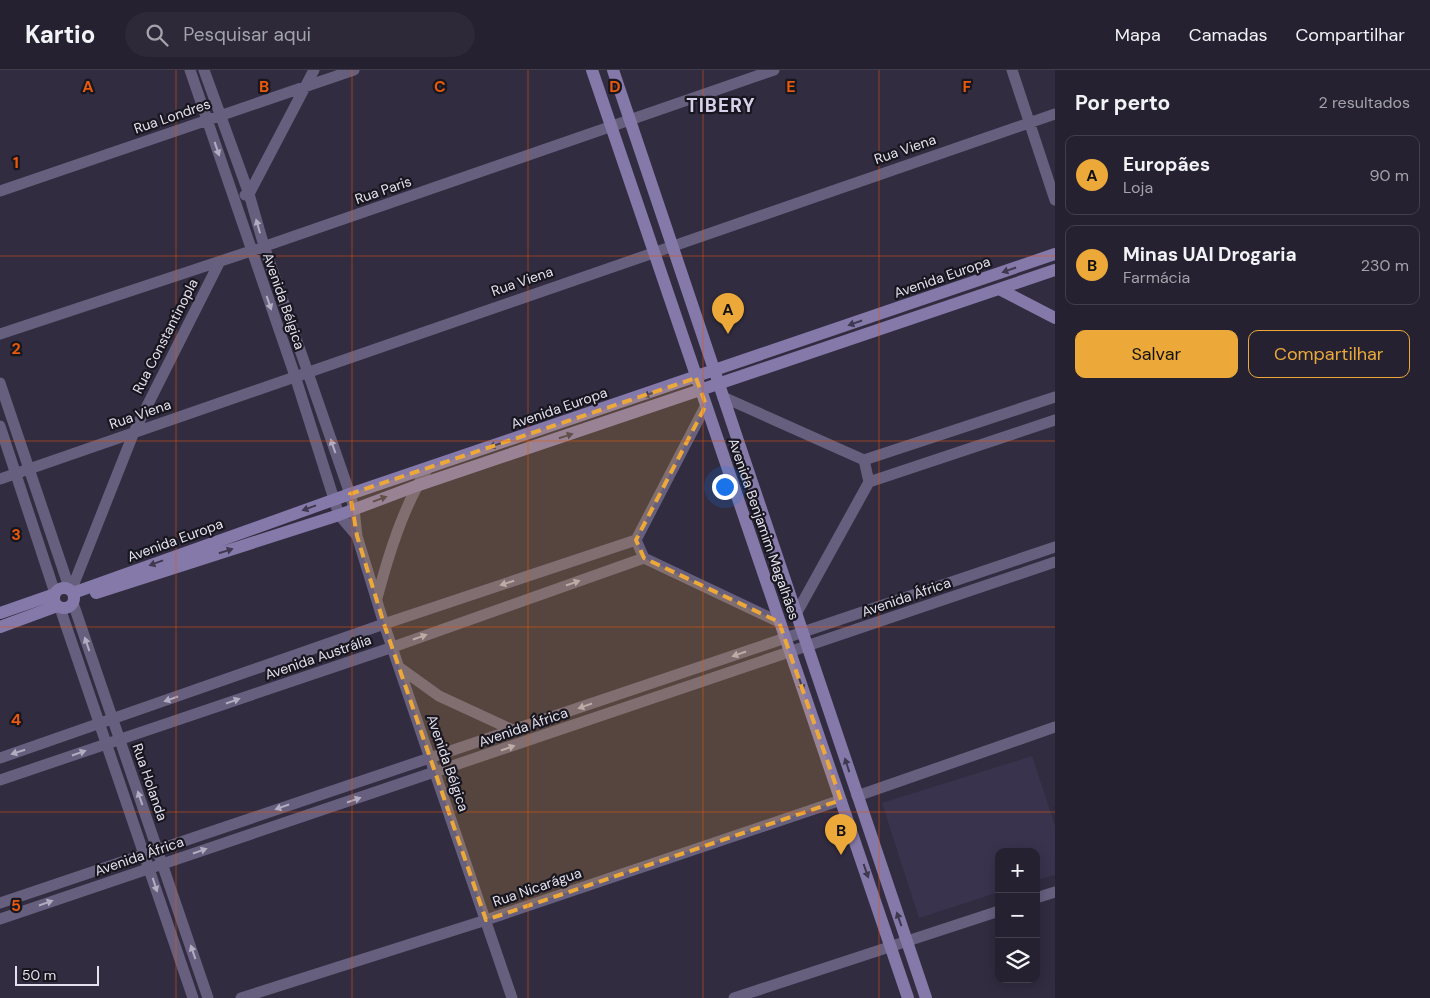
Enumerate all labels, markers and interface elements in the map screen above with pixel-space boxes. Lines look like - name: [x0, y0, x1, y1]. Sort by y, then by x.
- search box: [125, 12, 475, 57]
- text: Kartio: [25, 19, 95, 50]
- icon: search: [143, 21, 171, 49]
- text: Pesquisar aqui: [183, 22, 311, 47]
- text: Mapa: [1115, 23, 1161, 47]
- text: Camadas: [1189, 23, 1267, 47]
- text: Compartilhar: [1295, 23, 1405, 47]
- text: A: [82, 76, 94, 97]
- text: B: [259, 76, 269, 97]
- text: C: [434, 76, 446, 97]
- text: D: [609, 76, 621, 97]
- text: E: [786, 76, 796, 97]
- text: F: [963, 76, 972, 97]
- text: Por perto: [1075, 89, 1170, 117]
- text: 2 resultados: [1319, 92, 1410, 113]
- district label: TIBERY: [686, 93, 756, 118]
- street label: Rua Londres: [131, 95, 213, 137]
- street label: Rua Viena: [872, 130, 938, 168]
- one-way arrow: [214, 142, 221, 157]
- text: 1: [13, 152, 19, 173]
- text: Europães: [1123, 152, 1210, 177]
- text: A: [1086, 165, 1098, 186]
- text: 90 m: [1369, 165, 1409, 186]
- street label: Rua Paris: [352, 172, 414, 208]
- text: Loja: [1123, 177, 1153, 198]
- one-way arrow: [254, 218, 262, 233]
- text: Minas UAI Drogaria: [1123, 242, 1297, 267]
- street label: Avenida Bélgica: [259, 250, 309, 352]
- street label: Avenida Europa: [892, 252, 992, 302]
- text: B: [1087, 255, 1097, 276]
- text: 230 m: [1361, 255, 1409, 276]
- street label: Rua Viena: [489, 262, 555, 300]
- one-way arrow: [1001, 266, 1016, 274]
- text: Farmácia: [1123, 267, 1190, 288]
- street label: Rua Constantinopla: [128, 276, 202, 396]
- pin: A: [712, 293, 744, 334]
- one-way arrow: [265, 296, 273, 311]
- one-way arrow: [848, 320, 863, 327]
- button: Salvar: [1075, 330, 1238, 378]
- button: Compartilhar: [1248, 330, 1410, 378]
- text: 2: [11, 338, 21, 359]
- street label: Avenida Europa: [509, 383, 609, 433]
- one-way arrow: [642, 390, 657, 398]
- street label: Rua Viena: [107, 395, 173, 433]
- one-way arrow: [559, 431, 574, 439]
- street label: Avenida Benjamim Magalhães: [724, 436, 804, 622]
- one-way arrow: [329, 438, 337, 453]
- one-way arrow: [488, 442, 503, 450]
- your location: [712, 474, 738, 500]
- one-way arrow: [372, 495, 387, 502]
- one-way arrow: [301, 505, 316, 513]
- street label: Avenida Europa: [125, 514, 225, 566]
- text: 3: [11, 524, 21, 545]
- one-way arrow: [218, 547, 233, 555]
- one-way arrow: [148, 560, 163, 567]
- street label: Avenida África: [859, 573, 953, 621]
- one-way arrow: [499, 579, 514, 587]
- one-way arrow: [566, 579, 581, 586]
- street label: Avenida Austrália: [262, 630, 374, 684]
- one-way arrow: [413, 633, 428, 641]
- one-way arrow: [83, 637, 91, 652]
- one-way arrow: [732, 650, 747, 658]
- one-way arrow: [798, 677, 805, 692]
- one-way arrow: [164, 696, 179, 703]
- one-way arrow: [226, 697, 241, 705]
- street label: Avenida África: [476, 703, 570, 751]
- one-way arrow: [578, 703, 593, 710]
- text: 4: [11, 709, 21, 730]
- street label: Avenida Bélgica: [423, 712, 473, 814]
- street label: Rua Holanda: [128, 741, 172, 823]
- one-way arrow: [501, 744, 516, 752]
- one-way arrow: [10, 749, 25, 756]
- one-way arrow: [72, 749, 87, 756]
- one-way arrow: [843, 757, 851, 772]
- one-way arrow: [135, 790, 143, 805]
- one-way arrow: [347, 796, 362, 803]
- one-way arrow: [274, 803, 289, 811]
- pin: B: [825, 814, 857, 855]
- street label: Avenida África: [92, 832, 186, 880]
- one-way arrow: [193, 847, 208, 855]
- map controls: [995, 848, 1040, 983]
- button: +: [995, 848, 1040, 893]
- street label: Rua Nicarágua: [490, 863, 584, 911]
- one-way arrow: [863, 863, 870, 878]
- one-way arrow: [152, 878, 160, 893]
- button: −: [995, 893, 1040, 938]
- text: 5: [11, 895, 21, 916]
- one-way arrow: [39, 899, 54, 907]
- one-way arrow: [895, 911, 903, 926]
- button: layers: [995, 938, 1040, 983]
- one-way arrow: [188, 944, 196, 959]
- scale bar: [15, 963, 99, 986]
- text: 50 m: [22, 966, 56, 984]

